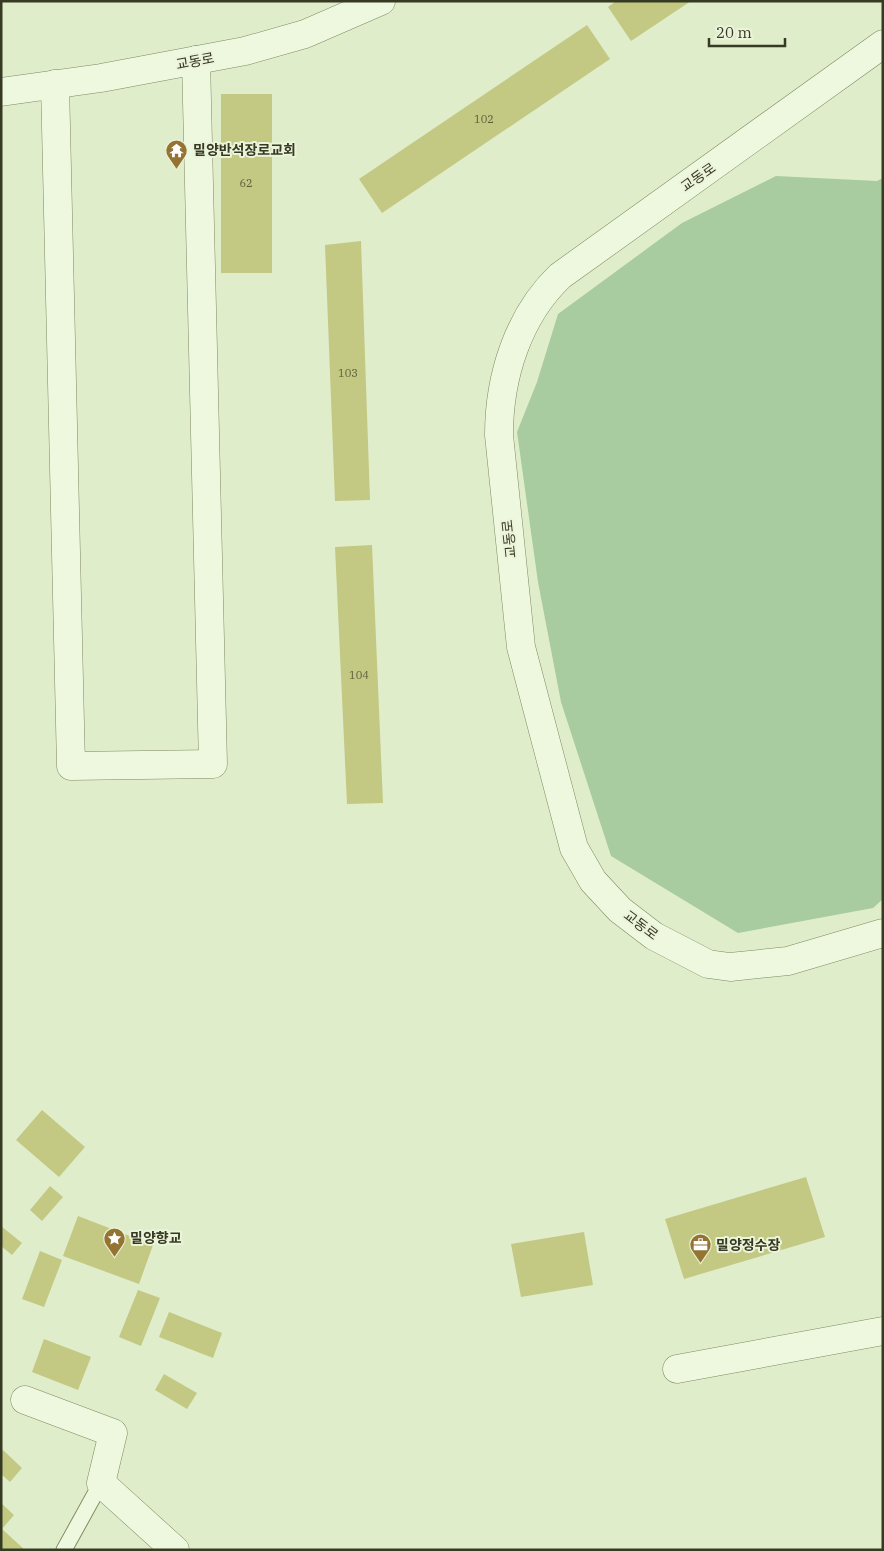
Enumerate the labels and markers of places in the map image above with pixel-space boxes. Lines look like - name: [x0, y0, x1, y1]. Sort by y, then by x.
- temple icon: 밀양반석장로교회: [165, 138, 189, 169]
- place label: 밀양반석장로교회: [193, 141, 296, 159]
- place icon: 밀양향교: [102, 1226, 126, 1257]
- place label: 밀양향교: [130, 1229, 182, 1247]
- office icon: 밀양정수장: [688, 1233, 712, 1264]
- place label: 밀양정수장: [716, 1236, 781, 1254]

